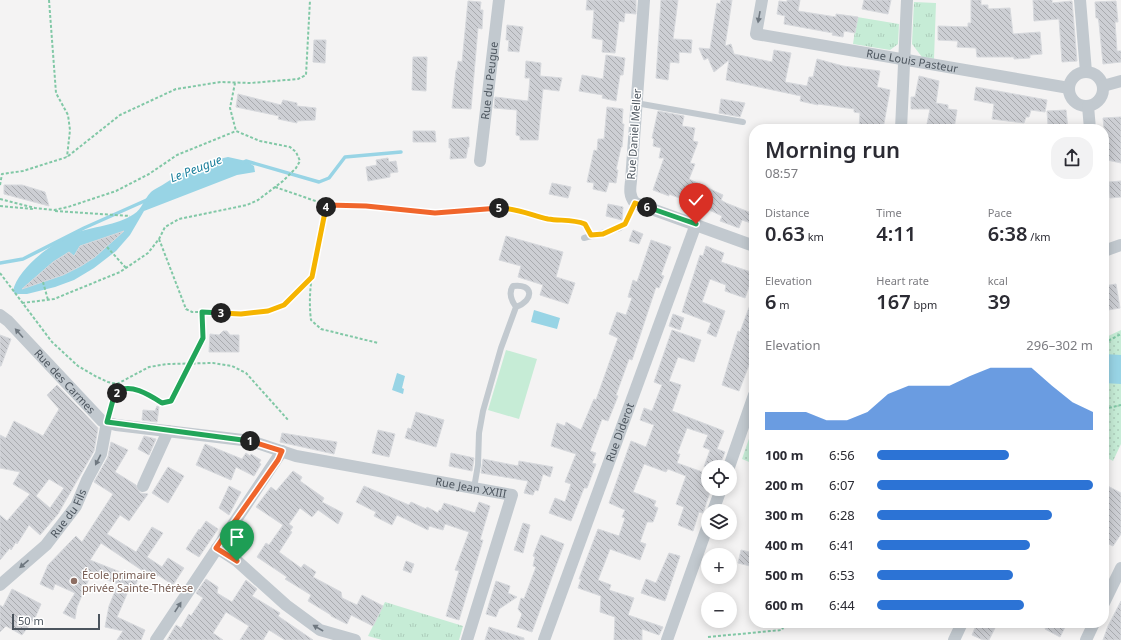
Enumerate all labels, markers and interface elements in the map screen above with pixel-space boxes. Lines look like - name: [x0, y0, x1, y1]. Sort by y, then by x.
- one-way arrow: [756, 11, 762, 23]
- street label: Rue du Peugue: [477, 41, 501, 120]
- street label: Rue Louis Pasteur: [865, 45, 960, 76]
- street label: Rue Daniel Meller: [623, 88, 644, 180]
- text: Morning run: [765, 134, 900, 164]
- button: share: [1051, 137, 1093, 179]
- water label: Le Peugue: [167, 151, 224, 186]
- text: 08:57: [765, 164, 798, 182]
- pin: [679, 183, 713, 224]
- icon: check: [685, 189, 707, 211]
- pin: 4: [316, 197, 336, 217]
- pin: 6: [637, 197, 657, 217]
- pin: 5: [489, 198, 509, 218]
- text: 4: [323, 199, 329, 214]
- text: 6: [644, 199, 650, 214]
- text: 5: [496, 200, 502, 215]
- text: Distance: [765, 205, 810, 220]
- text: Time: [876, 205, 902, 220]
- text: Pace: [988, 205, 1012, 220]
- text: 0.63: [765, 220, 805, 247]
- text: 4:11: [876, 220, 916, 247]
- text: 6:38: [988, 220, 1028, 247]
- text: km: [805, 229, 824, 244]
- text: /km: [1028, 229, 1051, 244]
- text: Elevation: [765, 273, 812, 288]
- text: Heart rate: [876, 273, 929, 288]
- text: kcal: [988, 273, 1008, 288]
- text: 6: [765, 288, 776, 315]
- text: 167: [876, 288, 911, 315]
- text: 39: [988, 288, 1011, 315]
- text: m: [776, 297, 790, 312]
- text: bpm: [911, 297, 937, 312]
- pin: 3: [211, 303, 231, 323]
- text: 3: [218, 305, 224, 320]
- one-way arrow: [15, 328, 24, 337]
- text: Elevation: [765, 336, 821, 354]
- text: 296–302 m: [1026, 336, 1093, 354]
- street label: Rue des Carmes: [31, 346, 99, 417]
- pin: 2: [107, 383, 127, 403]
- text: 2: [114, 385, 120, 400]
- street label: Rue Diderot: [602, 401, 637, 464]
- pin: 1: [240, 431, 260, 451]
- text: 1: [247, 433, 253, 448]
- text: 100 m: [765, 446, 803, 464]
- text: 6:56: [829, 446, 855, 464]
- one-way arrow: [94, 454, 101, 466]
- map controls: [701, 460, 737, 628]
- button: locate: [701, 460, 737, 496]
- street label: Rue Jean XXIII: [434, 473, 508, 501]
- text: 200 m: [765, 476, 803, 494]
- text: 6:07: [829, 476, 855, 494]
- street label: Rue du Fils: [46, 487, 89, 540]
- button: layers: [701, 504, 737, 540]
- text: 300 m: [765, 506, 803, 524]
- text: 6:28: [829, 506, 855, 524]
- pin: [220, 520, 254, 561]
- icon: arrive: [226, 526, 248, 548]
- text: 400 m: [765, 536, 803, 554]
- text: 6:41: [829, 536, 855, 554]
- button: +: [701, 548, 737, 584]
- one-way arrow: [19, 559, 28, 568]
- text: 500 m: [765, 566, 803, 584]
- text: 6:53: [829, 566, 855, 584]
- place label: École primaire privée Sainte-Thérèse: [82, 567, 193, 595]
- marker: École primaire privée Sainte-Thérèse: [69, 576, 79, 586]
- button: −: [701, 592, 737, 628]
- text: 600 m: [765, 596, 803, 614]
- text: 6:44: [829, 596, 855, 614]
- one-way arrow: [174, 601, 181, 613]
- scale bar: [12, 612, 100, 631]
- text: 50 m: [18, 613, 44, 628]
- one-way arrow: [312, 624, 324, 631]

